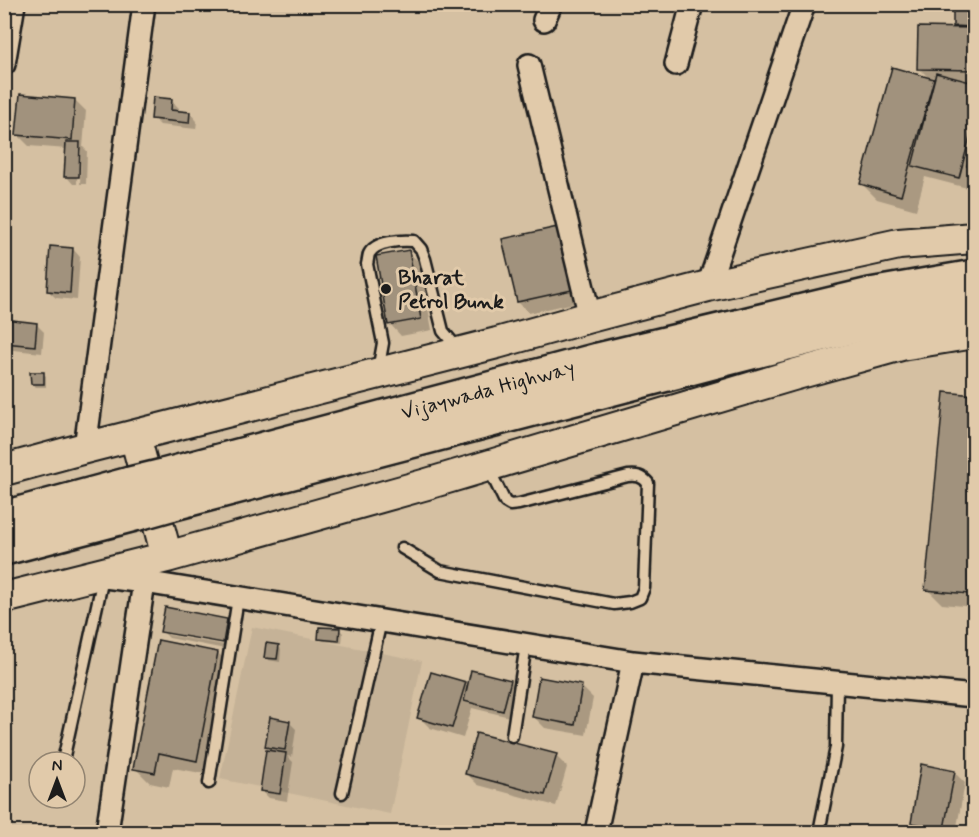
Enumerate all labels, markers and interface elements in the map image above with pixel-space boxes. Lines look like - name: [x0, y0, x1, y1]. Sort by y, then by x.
- place label: Bharat Petrol Bunk: [398, 264, 504, 316]
- marker: Bharat Petrol Bunk: [379, 282, 393, 296]
- street label: Vijaywada Highway: [398, 354, 578, 427]
- north arrow: [27, 750, 87, 810]
- text: N: [52, 756, 62, 777]

